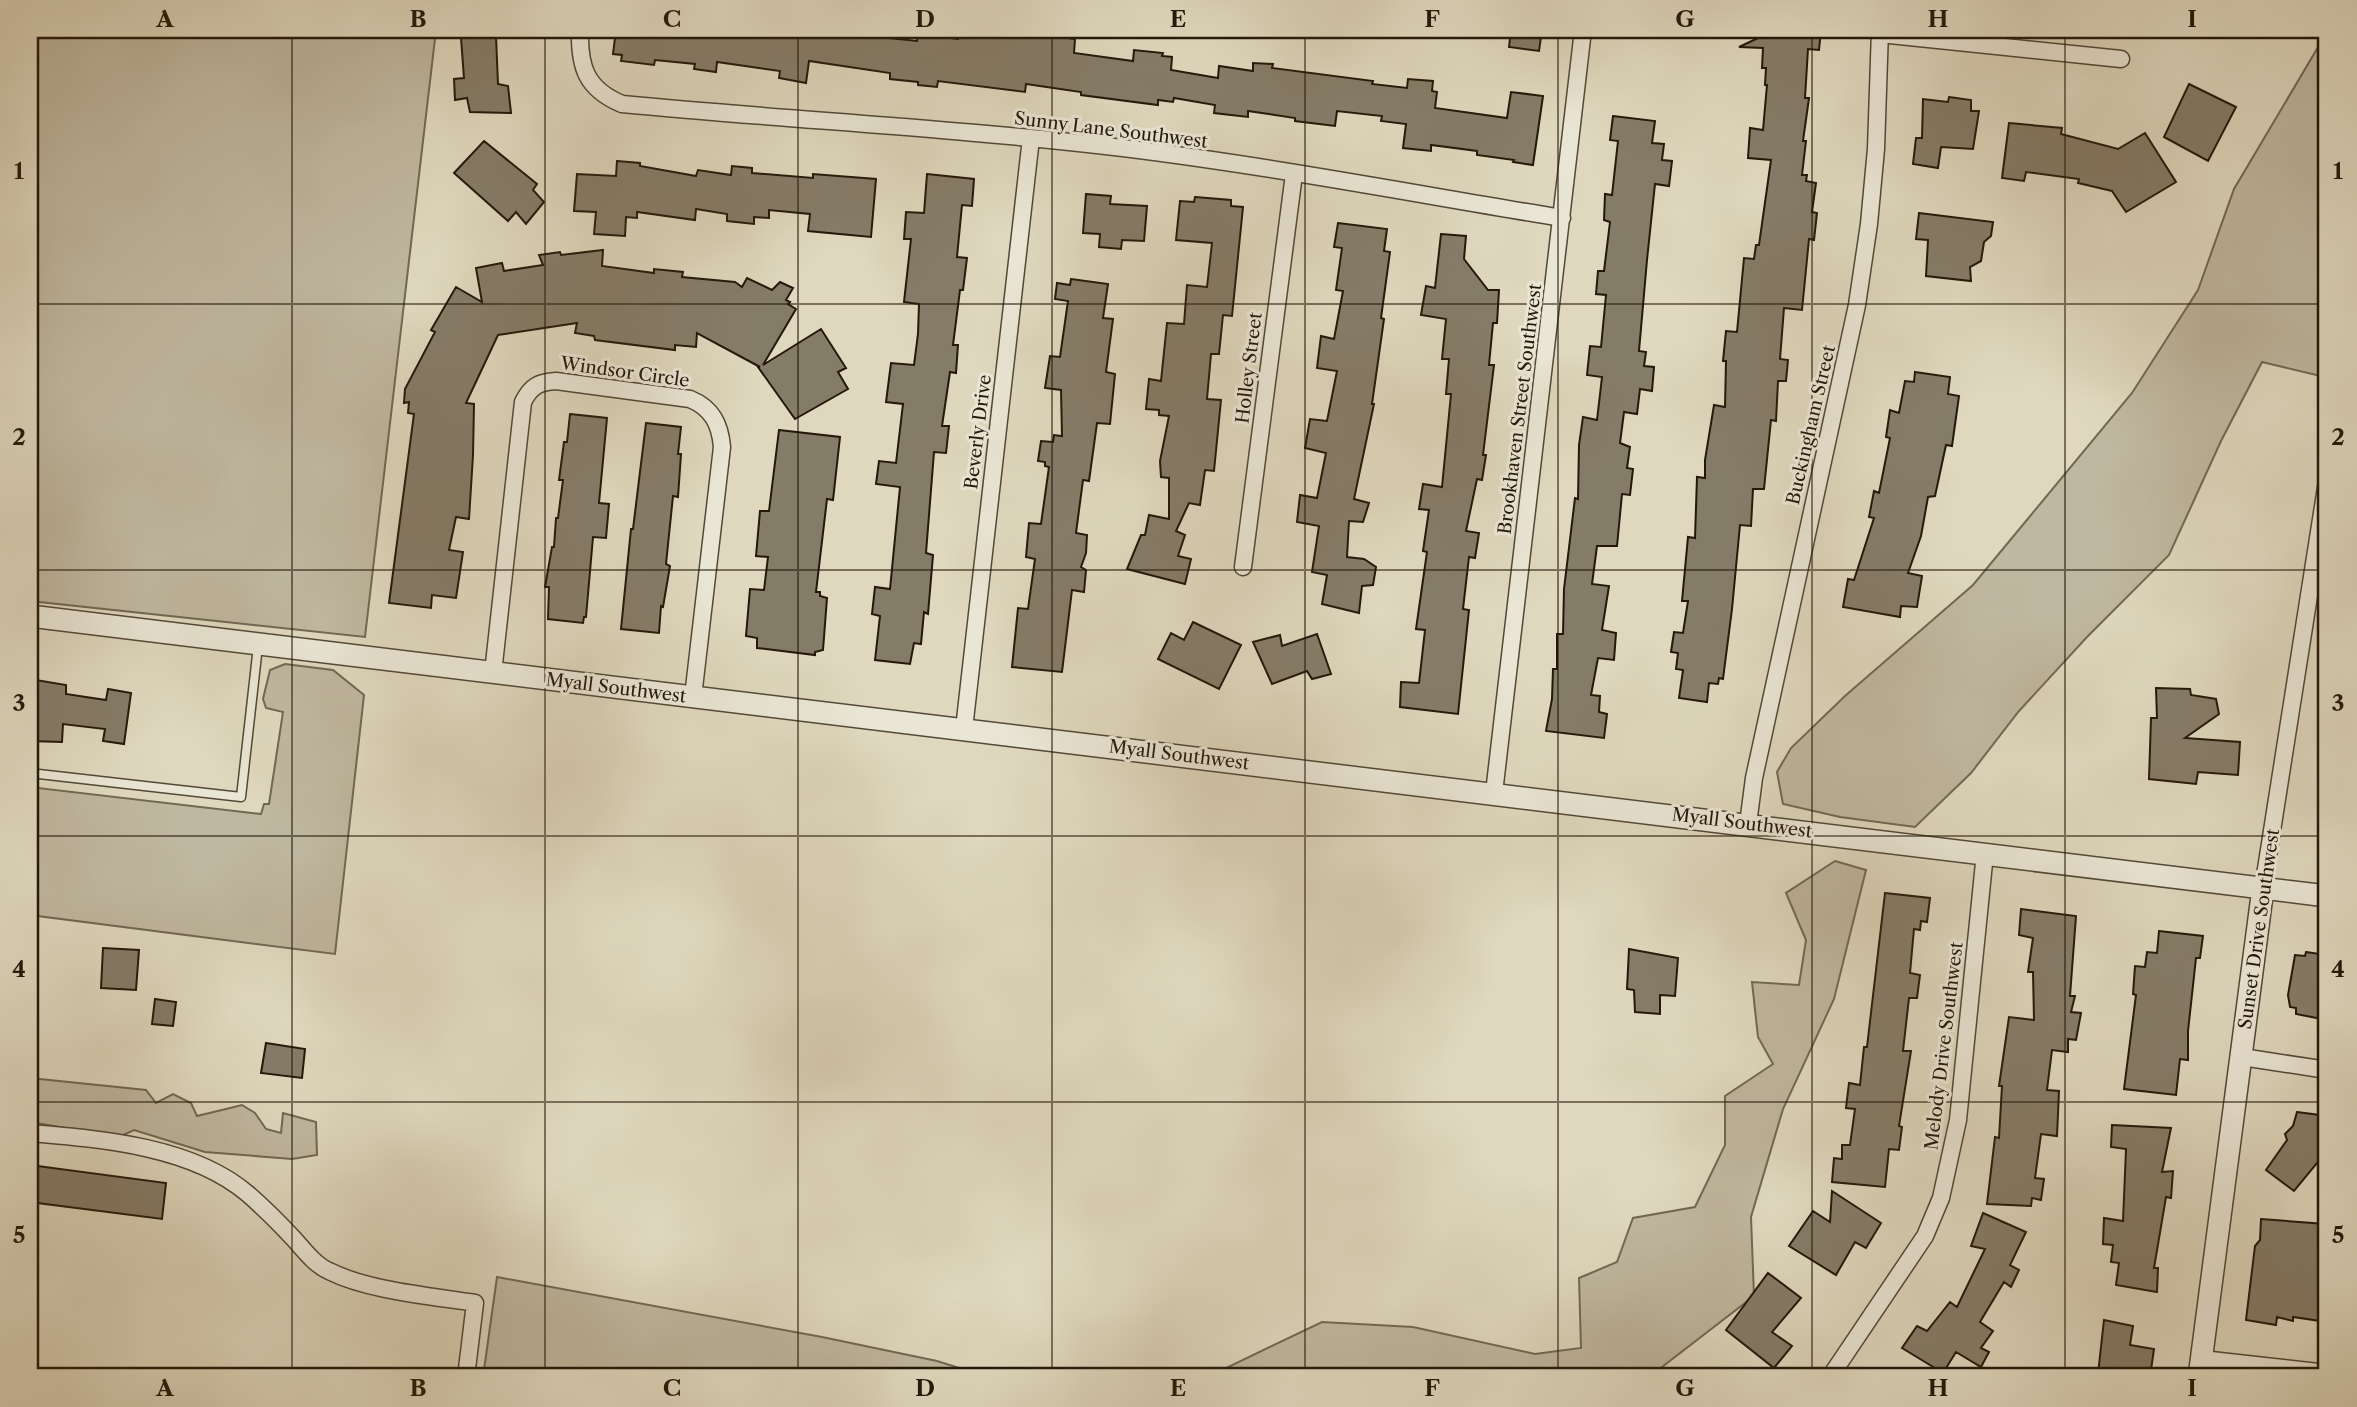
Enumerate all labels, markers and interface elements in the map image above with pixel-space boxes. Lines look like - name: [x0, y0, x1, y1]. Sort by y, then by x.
- text: A: [155, 5, 175, 33]
- text: B: [409, 5, 427, 33]
- text: C: [663, 5, 681, 33]
- text: D: [915, 5, 935, 33]
- text: E: [1170, 5, 1186, 33]
- text: F: [1424, 5, 1440, 33]
- text: G: [1675, 5, 1695, 33]
- text: H: [1928, 5, 1949, 33]
- text: I: [2187, 5, 2197, 33]
- street label: Sunny Lane Southwest: [1013, 107, 1209, 153]
- text: 1: [14, 157, 25, 185]
- text: 1: [2333, 157, 2344, 185]
- street label: Brookhaven Street Southwest: [1494, 282, 1546, 536]
- street label: Holley Street: [1231, 311, 1267, 425]
- street label: Buckingham Street: [1782, 342, 1840, 507]
- street label: Windsor Circle: [558, 352, 691, 392]
- street label: Beverly Drive: [960, 373, 996, 491]
- text: 2: [12, 423, 26, 451]
- text: 2: [2331, 423, 2345, 451]
- street label: Myall Southwest: [545, 668, 688, 708]
- text: 3: [13, 689, 26, 717]
- text: 3: [2332, 689, 2345, 717]
- street label: Myall Southwest: [1108, 735, 1251, 775]
- street label: Myall Southwest: [1671, 803, 1814, 843]
- street label: Sunset Drive Southwest: [2234, 827, 2284, 1031]
- street label: Melody Drive Southwest: [1920, 940, 1968, 1151]
- text: 4: [12, 955, 26, 983]
- text: 4: [2331, 955, 2345, 983]
- text: 5: [13, 1221, 25, 1249]
- text: 5: [2332, 1221, 2344, 1249]
- text: A: [155, 1374, 175, 1402]
- text: B: [409, 1374, 427, 1402]
- text: C: [663, 1374, 681, 1402]
- text: D: [915, 1374, 935, 1402]
- text: E: [1170, 1374, 1186, 1402]
- text: F: [1424, 1374, 1440, 1402]
- text: G: [1675, 1374, 1695, 1402]
- text: H: [1928, 1374, 1949, 1402]
- text: I: [2187, 1374, 2197, 1402]

